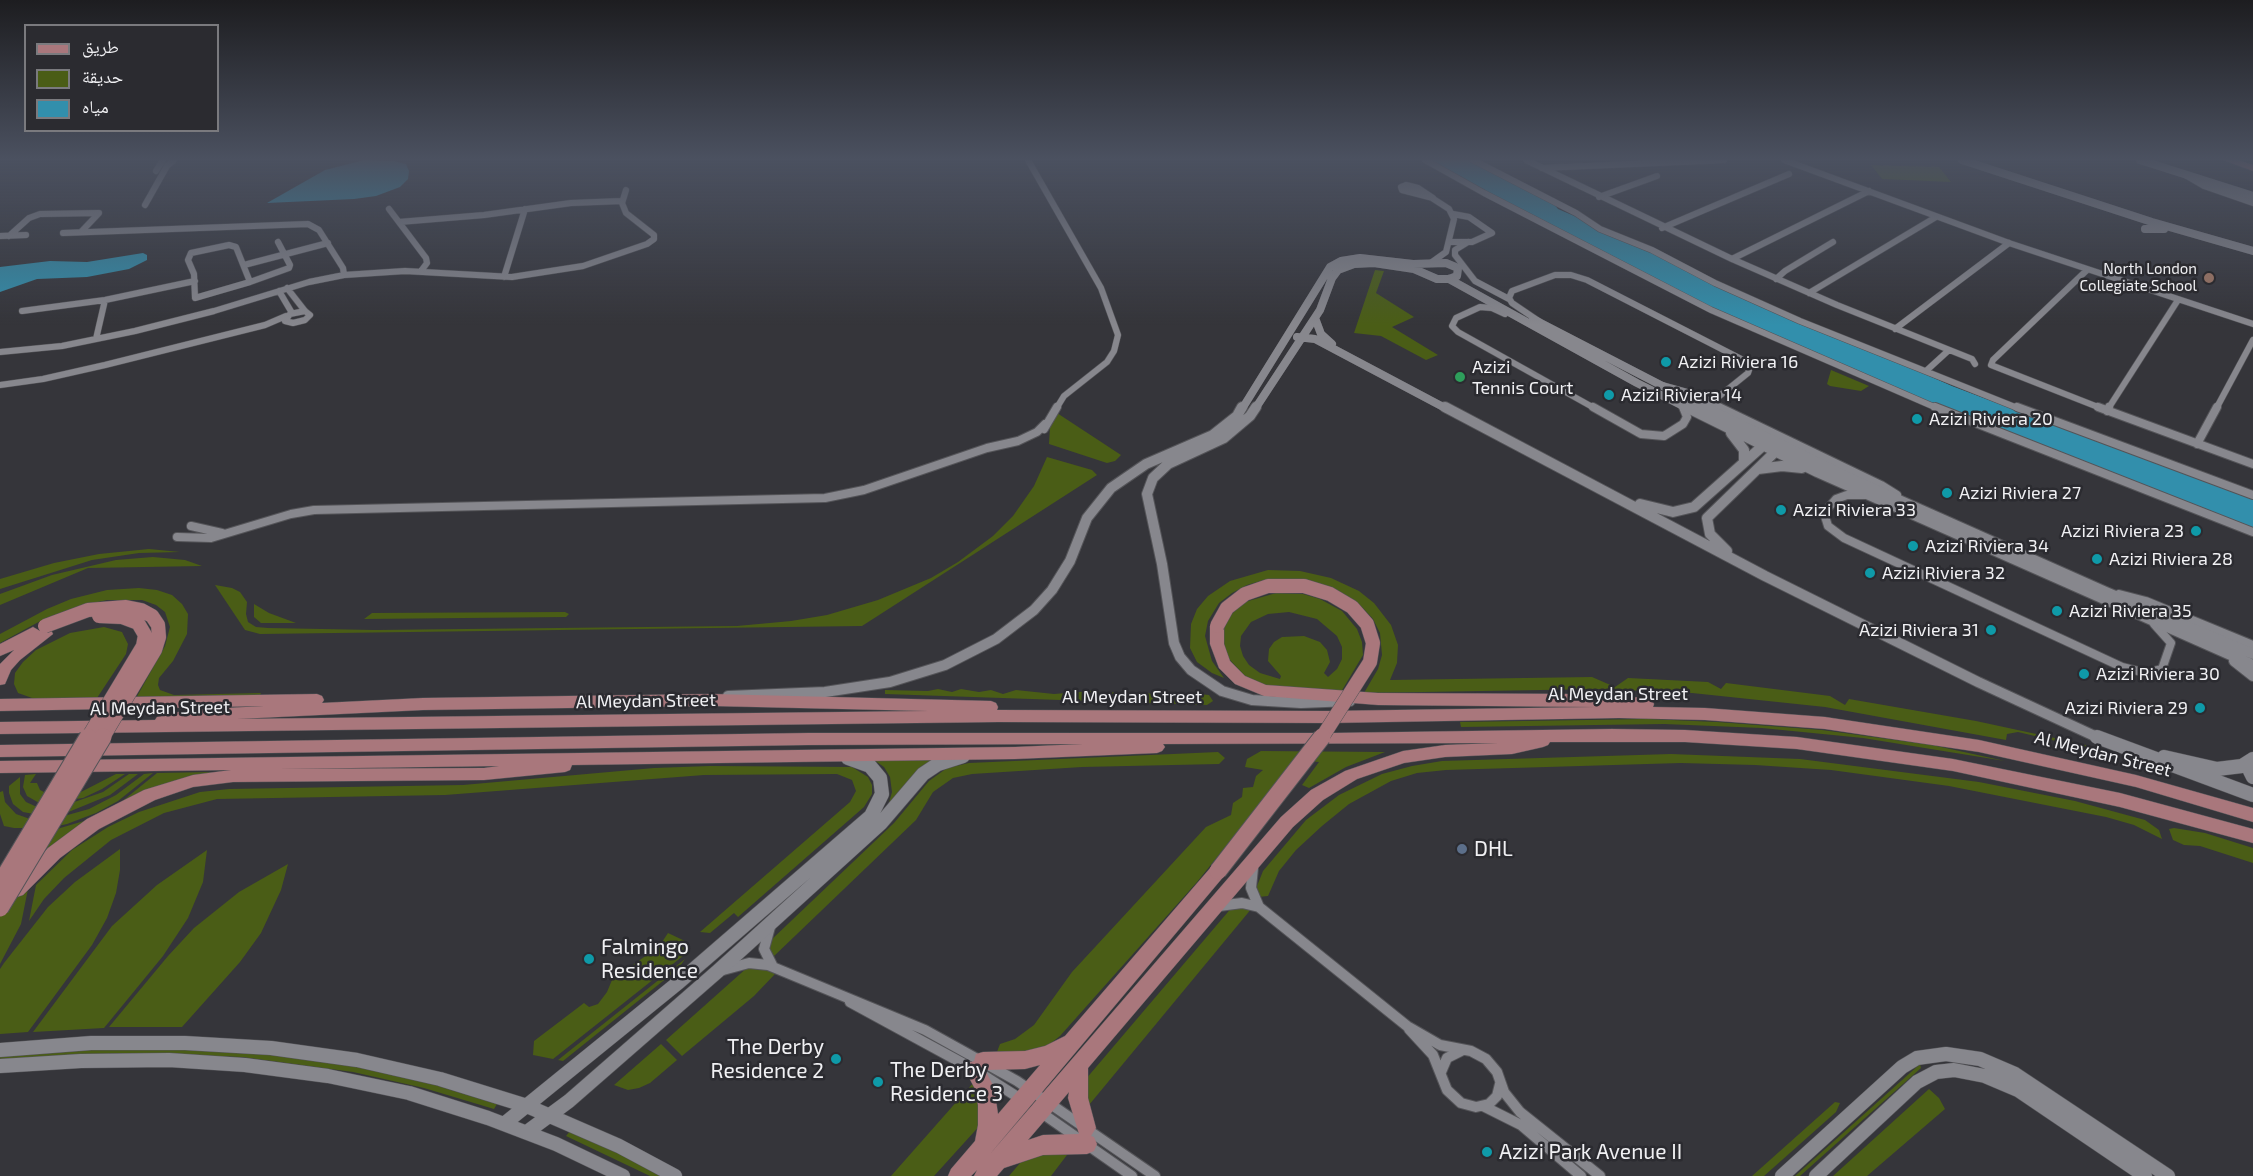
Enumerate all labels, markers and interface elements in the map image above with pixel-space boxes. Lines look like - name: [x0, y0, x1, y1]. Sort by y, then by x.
- legend: [24, 24, 219, 132]
- text: طريق: [82, 35, 119, 57]
- text: حديقة: [82, 65, 123, 87]
- text: مياه: [82, 95, 109, 117]
- place label: North London Collegiate School: [2080, 260, 2197, 295]
- marker: North London Collegiate School: [2202, 271, 2216, 285]
- place label: Azizi Riviera 16: [1678, 351, 1798, 373]
- marker: Azizi Riviera 16: [1659, 355, 1673, 369]
- place label: Azizi Tennis Court: [1472, 356, 1573, 398]
- marker: Azizi Tennis Court: [1453, 370, 1467, 384]
- place label: Azizi Riviera 14: [1621, 384, 1742, 406]
- marker: Azizi Riviera 14: [1602, 388, 1616, 402]
- place label: Azizi Riviera 20: [1929, 408, 2053, 430]
- marker: Azizi Riviera 20: [1910, 412, 1924, 426]
- place label: Azizi Riviera 27: [1959, 482, 2081, 504]
- marker: Azizi Riviera 27: [1940, 486, 1954, 500]
- place label: Azizi Riviera 33: [1793, 499, 1916, 521]
- marker: Azizi Riviera 33: [1774, 503, 1788, 517]
- place label: Azizi Riviera 23: [2061, 520, 2184, 542]
- marker: Azizi Riviera 23: [2189, 524, 2203, 538]
- place label: Azizi Riviera 34: [1925, 535, 2049, 557]
- marker: Azizi Riviera 34: [1906, 539, 1920, 553]
- place label: Azizi Riviera 28: [2109, 548, 2233, 570]
- marker: Azizi Riviera 28: [2090, 552, 2104, 566]
- place label: Azizi Riviera 32: [1882, 562, 2005, 584]
- marker: Azizi Riviera 32: [1863, 566, 1877, 580]
- place label: Azizi Riviera 35: [2069, 600, 2192, 622]
- marker: Azizi Riviera 35: [2050, 604, 2064, 618]
- place label: Azizi Riviera 31: [1859, 619, 1979, 641]
- marker: Azizi Riviera 31: [1984, 623, 1998, 637]
- place label: Azizi Riviera 30: [2096, 663, 2220, 685]
- marker: Azizi Riviera 30: [2077, 667, 2091, 681]
- street label: Al Meydan Street: [1548, 683, 1688, 705]
- street label: Al Meydan Street: [1062, 686, 1202, 708]
- street label: Al Meydan Street: [576, 689, 716, 713]
- street label: Al Meydan Street: [90, 696, 230, 720]
- place label: Azizi Riviera 29: [2065, 697, 2188, 719]
- marker: Azizi Riviera 29: [2193, 701, 2207, 715]
- street label: Al Meydan Street: [2032, 727, 2174, 781]
- place label: DHL: [1474, 836, 1513, 862]
- marker: DHL: [1455, 842, 1469, 856]
- place label: Falmingo Residence: [601, 934, 698, 984]
- marker: Falmingo Residence: [582, 952, 596, 966]
- place label: The Derby Residence 2: [711, 1034, 824, 1084]
- marker: The Derby Residence 2: [829, 1052, 843, 1066]
- place label: The Derby Residence 3: [890, 1057, 1003, 1107]
- marker: The Derby Residence 3: [871, 1075, 885, 1089]
- place label: Azizi Park Avenue II: [1499, 1139, 1682, 1165]
- marker: Azizi Park Avenue II: [1480, 1145, 1494, 1159]

